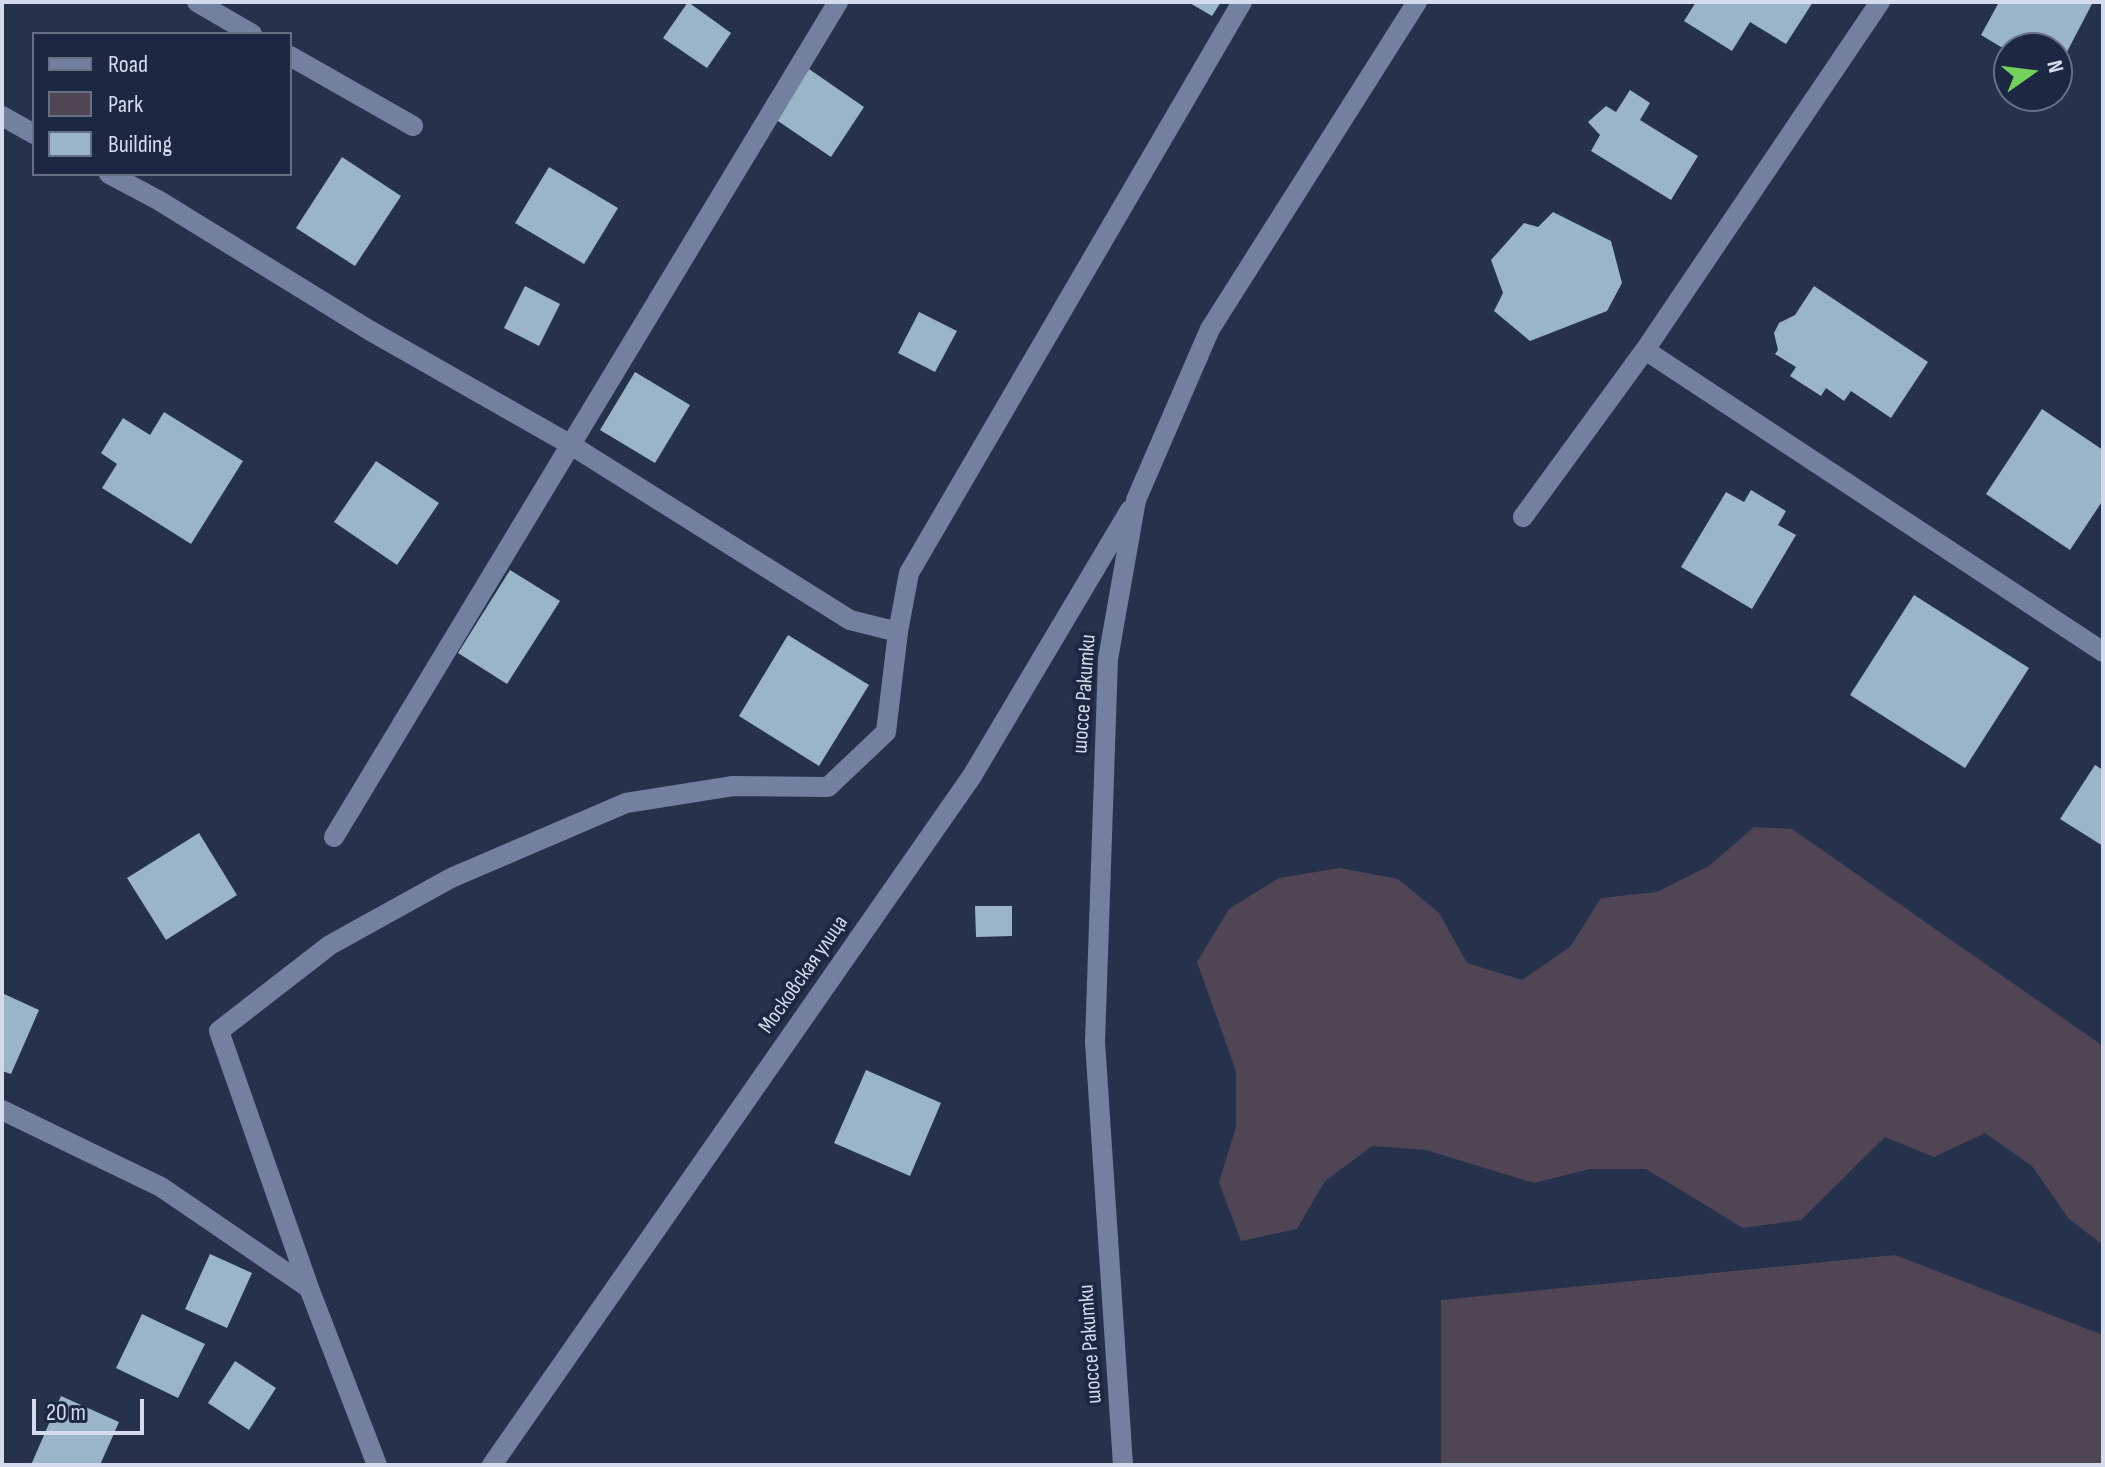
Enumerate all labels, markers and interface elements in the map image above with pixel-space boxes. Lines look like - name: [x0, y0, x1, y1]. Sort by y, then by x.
- legend: [32, 32, 292, 176]
- north arrow: [1993, 32, 2073, 112]
- text: Road: [108, 50, 148, 79]
- text: N: [2040, 58, 2069, 76]
- text: Park: [108, 90, 143, 119]
- text: Building: [108, 130, 172, 159]
- street label: шоссе Ракитки: [1068, 634, 1102, 754]
- street label: Московская улица: [754, 911, 854, 1039]
- street label: шоссе Ракитки: [1074, 1284, 1108, 1404]
- scale bar: [36, 1383, 148, 1433]
- text: 20 m: [46, 1398, 86, 1427]

